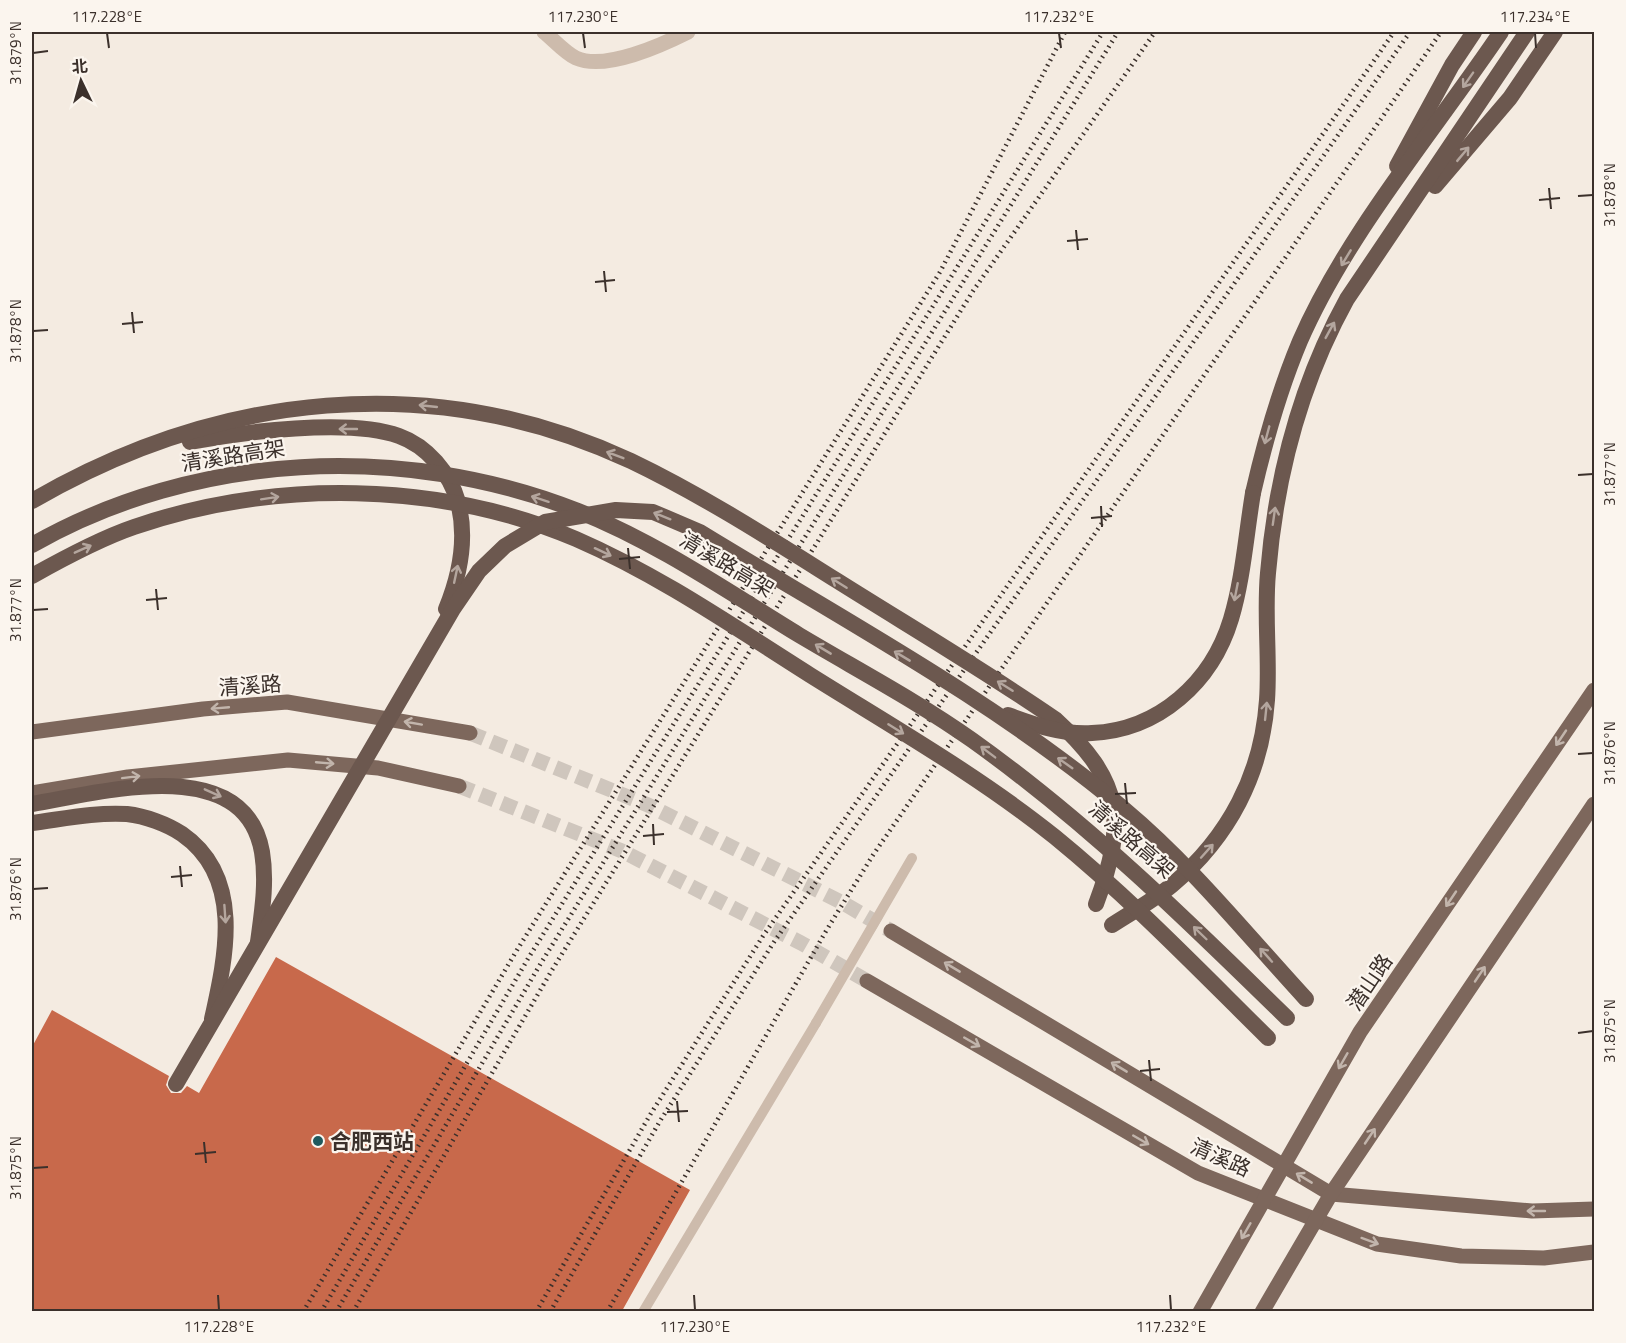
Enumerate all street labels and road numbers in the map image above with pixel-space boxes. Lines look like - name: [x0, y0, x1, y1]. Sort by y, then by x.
- street label: 清溪路高架: [179, 431, 287, 479]
- street label: 清溪路高架: [674, 523, 780, 605]
- street label: 清溪路: [217, 667, 283, 703]
- street label: 清溪路高架: [1082, 792, 1182, 886]
- street label: 潜山路: [1338, 947, 1400, 1017]
- street label: 清溪路: [1186, 1130, 1256, 1184]

